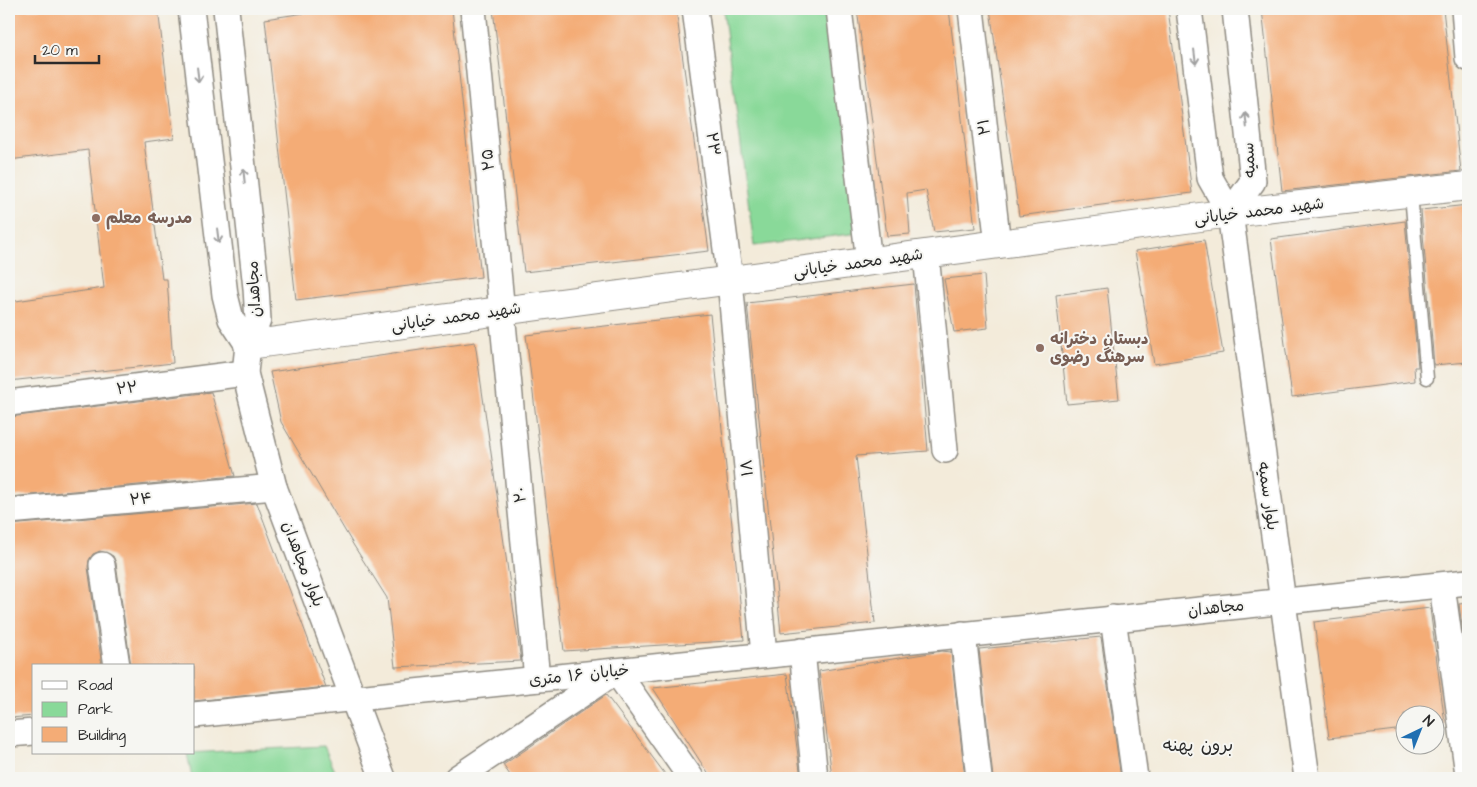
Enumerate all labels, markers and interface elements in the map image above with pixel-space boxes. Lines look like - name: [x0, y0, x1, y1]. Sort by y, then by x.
- scale bar: [35, 32, 99, 64]
- text: 20 m: [42, 40, 78, 61]
- one-way arrow: [1190, 49, 1200, 65]
- one-way arrow: [194, 66, 204, 82]
- one-way arrow: [1241, 112, 1251, 128]
- street label: ۲۱: [972, 117, 996, 137]
- street label: ۲۳: [701, 131, 725, 157]
- street label: سمیه: [1237, 142, 1261, 178]
- street label: ۲۵: [476, 148, 500, 172]
- one-way arrow: [239, 168, 249, 184]
- street label: شهید محمد خیابانی: [1193, 192, 1325, 230]
- place label: مدرسه معلم: [106, 207, 192, 230]
- marker: مدرسه معلم: [90, 212, 102, 224]
- one-way arrow: [213, 228, 223, 244]
- street label: شهید محمد خیابانی: [792, 243, 924, 283]
- street label: مجاهدان: [242, 260, 266, 318]
- street label: شهید محمد خیابانی: [390, 297, 522, 337]
- place label: دبستان دخترانه سرهنگ رضوی: [1050, 328, 1148, 368]
- marker: دبستان دخترانه سرهنگ رضوی: [1034, 342, 1046, 354]
- street label: ۲۲: [115, 376, 139, 400]
- street label: ۱۸: [735, 459, 759, 477]
- street label: بلوار سمیه: [1252, 460, 1284, 532]
- street label: ۲۰: [508, 486, 532, 504]
- street label: ۲۴: [129, 487, 153, 511]
- street label: بلوار مجاهدان: [277, 518, 329, 610]
- street label: مجاهدان: [1187, 594, 1245, 622]
- street label: خیابان ۱۶ متری: [528, 659, 630, 691]
- legend: [32, 664, 195, 754]
- text: Road: [78, 675, 113, 696]
- text: Park: [78, 699, 113, 720]
- north arrow: [1394, 704, 1444, 754]
- text: N: [1418, 711, 1438, 732]
- text: Building: [78, 725, 126, 747]
- district label: برون پهنه: [1163, 733, 1233, 758]

